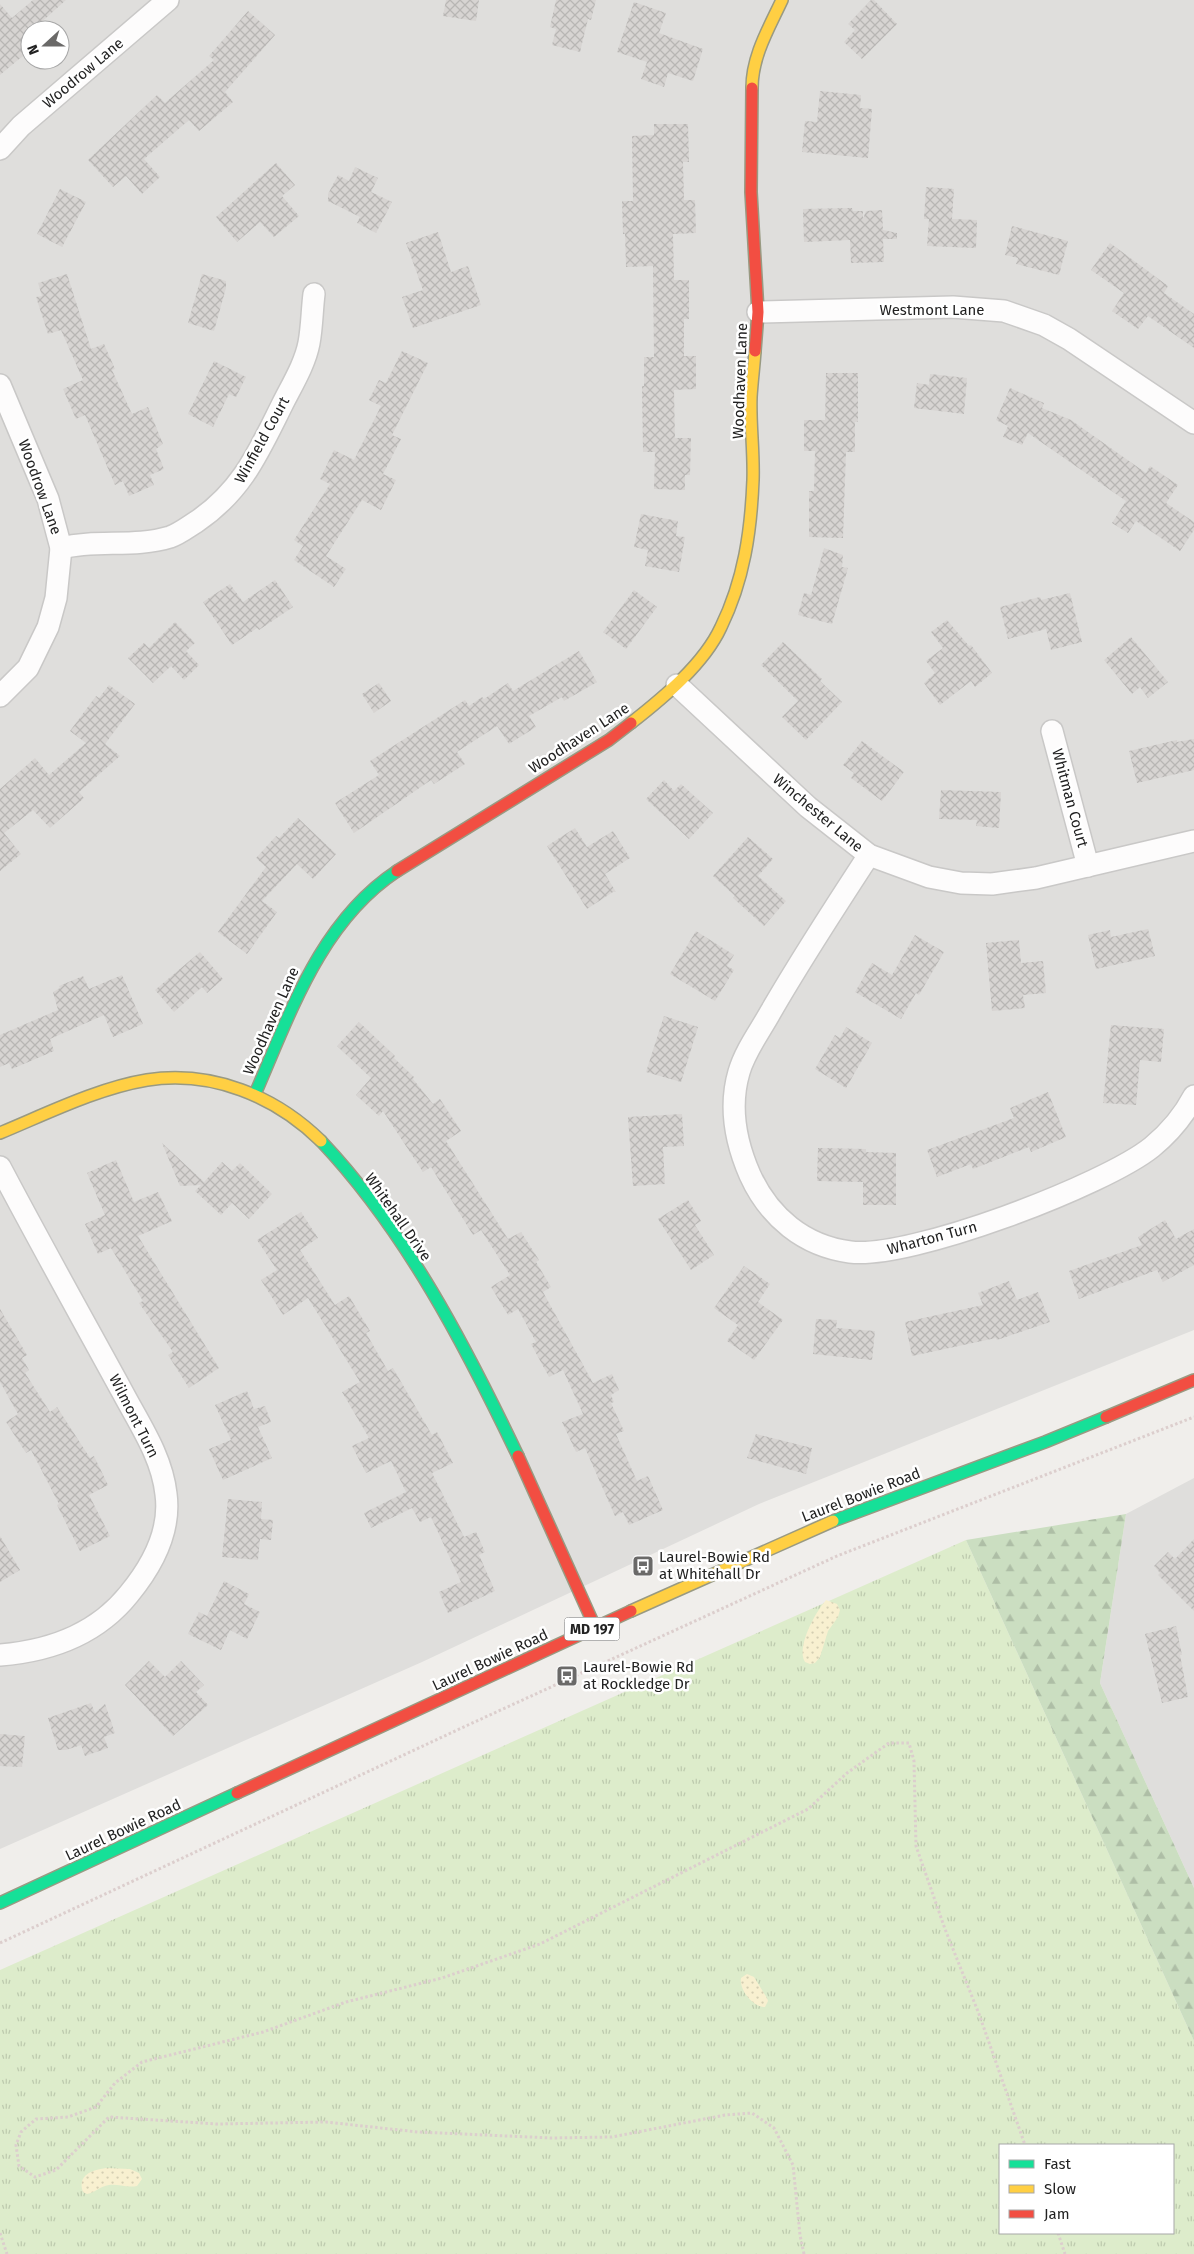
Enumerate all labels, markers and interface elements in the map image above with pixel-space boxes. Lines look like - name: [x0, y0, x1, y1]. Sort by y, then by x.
- north arrow: [20, 20, 70, 70]
- street label: Woodrow Lane: [39, 34, 127, 112]
- text: N: [24, 42, 43, 57]
- street label: Westmont Lane: [879, 301, 985, 319]
- street label: Woodhaven Lane: [729, 323, 751, 439]
- street label: Winfield Court: [231, 393, 293, 486]
- street label: Woodrow Lane: [14, 437, 66, 537]
- street label: Woodhaven Lane: [525, 699, 633, 777]
- street label: Whitman Court: [1048, 747, 1092, 850]
- street label: Winchester Lane: [769, 770, 867, 856]
- street label: Woodhaven Lane: [239, 964, 303, 1078]
- street label: Whitehall Drive: [361, 1169, 435, 1265]
- street label: Wharton Turn: [885, 1217, 979, 1259]
- street label: Wilmont Turn: [105, 1371, 163, 1461]
- street label: Laurel Bowie Road: [799, 1464, 923, 1526]
- place label: Laurel-Bowie Rd at Whitehall Dr: [659, 1548, 770, 1583]
- bus stop icon: Laurel-Bowie Rd at Whitehall Dr: [631, 1554, 655, 1578]
- road number: MD 197: [564, 1618, 620, 1640]
- street label: Laurel Bowie Road: [429, 1625, 551, 1695]
- place label: Laurel-Bowie Rd at Rockledge Dr: [583, 1658, 694, 1693]
- bus stop icon: Laurel-Bowie Rd at Rockledge Dr: [555, 1664, 579, 1688]
- street label: Laurel Bowie Road: [62, 1795, 184, 1865]
- legend: [999, 2144, 1174, 2234]
- text: Fast: [1044, 2155, 1071, 2173]
- text: Slow: [1044, 2180, 1076, 2198]
- text: Jam: [1044, 2205, 1070, 2223]

